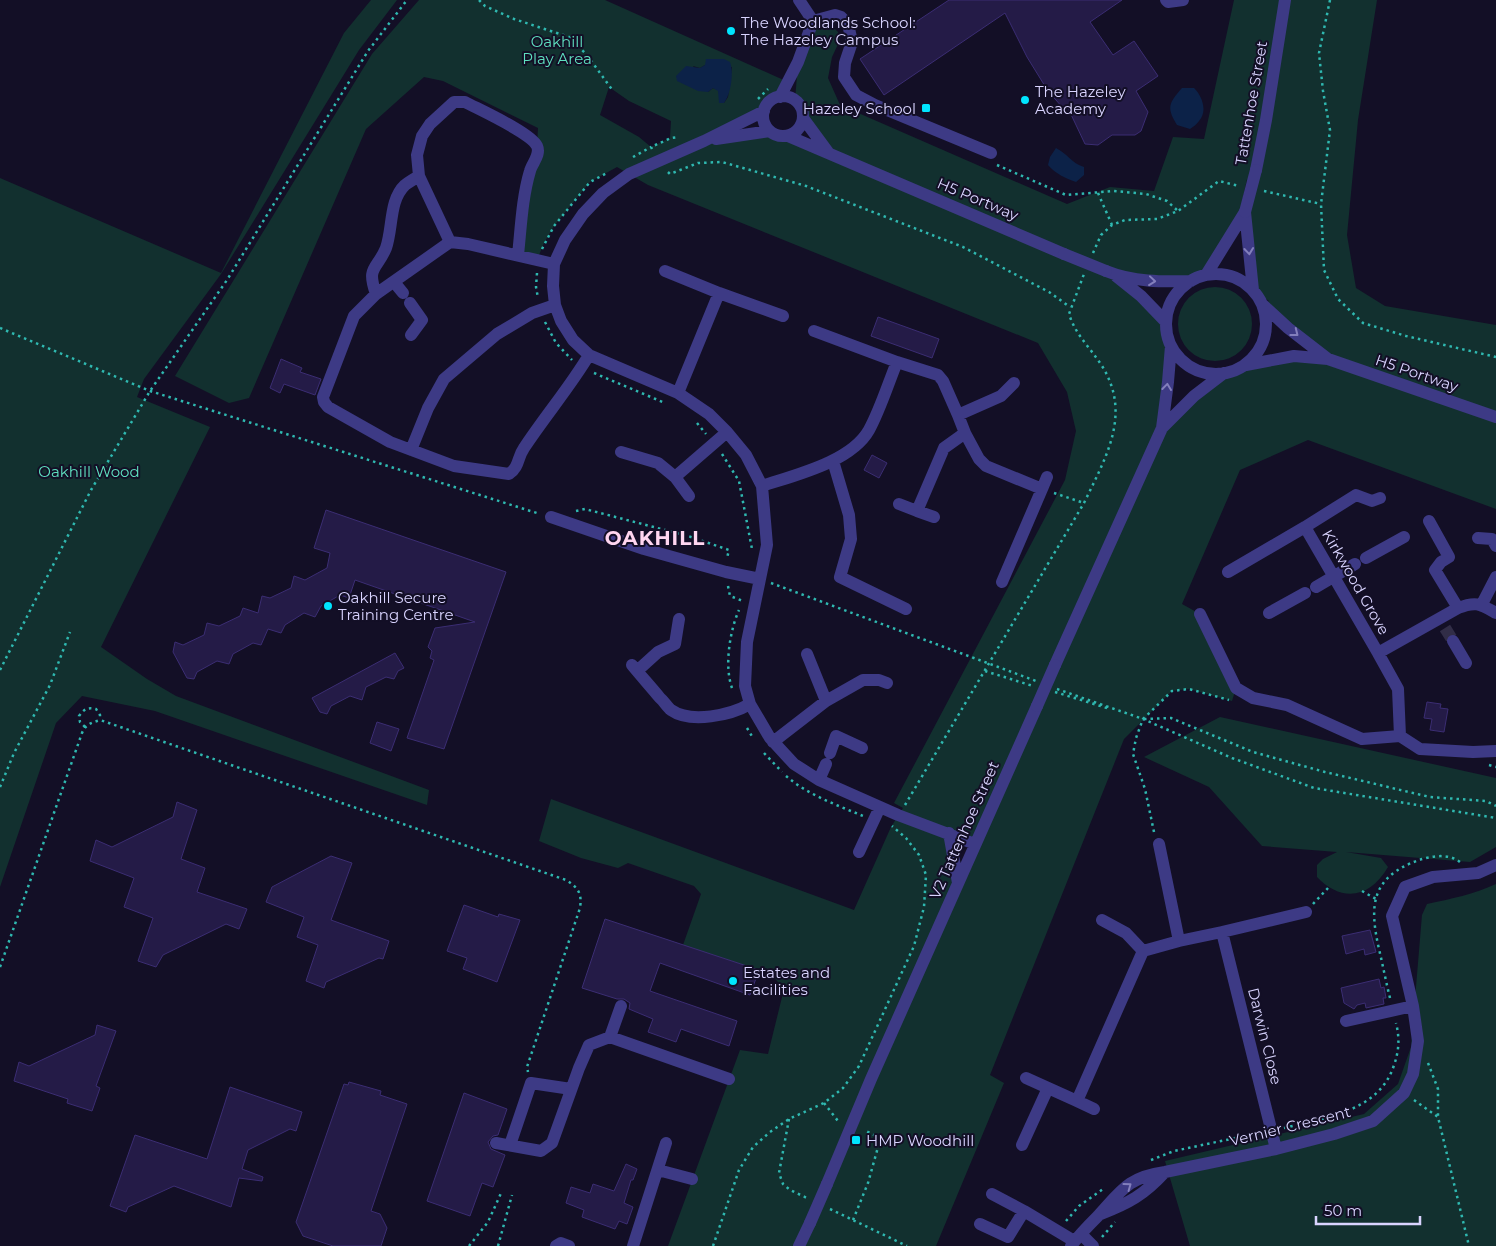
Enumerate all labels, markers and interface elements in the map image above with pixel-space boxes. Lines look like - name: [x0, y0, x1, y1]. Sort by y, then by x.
- place label: The Woodlands School: The Hazeley Campus: [741, 13, 916, 49]
- marker: The Woodlands School: The Hazeley Campus: [725, 25, 737, 37]
- park label: Oakhill Play Area: [522, 32, 592, 68]
- street label: Tattenhoe Street: [1231, 39, 1271, 167]
- place label: The Hazeley Academy: [1035, 82, 1126, 118]
- marker: The Hazeley Academy: [1019, 94, 1031, 106]
- place label: Hazeley School: [803, 99, 916, 118]
- marker: Hazeley School: [920, 102, 932, 114]
- street label: H5 Portway: [935, 173, 1022, 225]
- one-way arrow: [1243, 247, 1254, 255]
- one-way arrow: [1149, 275, 1157, 286]
- one-way arrow: [1289, 327, 1298, 335]
- street label: H5 Portway: [1373, 350, 1462, 396]
- one-way arrow: [1162, 382, 1172, 391]
- park label: Oakhill Wood: [38, 462, 140, 481]
- district label: OAKHILL: [605, 526, 705, 550]
- street label: Kirkwood Grove: [1318, 526, 1394, 638]
- place label: Oakhill Secure Training Centre: [338, 588, 454, 624]
- marker: Oakhill Secure Training Centre: [322, 600, 334, 612]
- street label: V2 Tattenhoe Street: [925, 758, 1003, 902]
- place label: Estates and Facilities: [743, 963, 830, 999]
- marker: Estates and Facilities: [727, 975, 739, 987]
- street label: Darwin Close: [1244, 986, 1286, 1086]
- street label: Vernier Crescent: [1227, 1102, 1353, 1150]
- place label: HMP Woodhill: [866, 1131, 974, 1150]
- marker: HMP Woodhill: [850, 1134, 862, 1146]
- one-way arrow: [1122, 1183, 1131, 1192]
- scale bar: [1316, 1194, 1420, 1226]
- text: 50 m: [1324, 1201, 1362, 1220]

